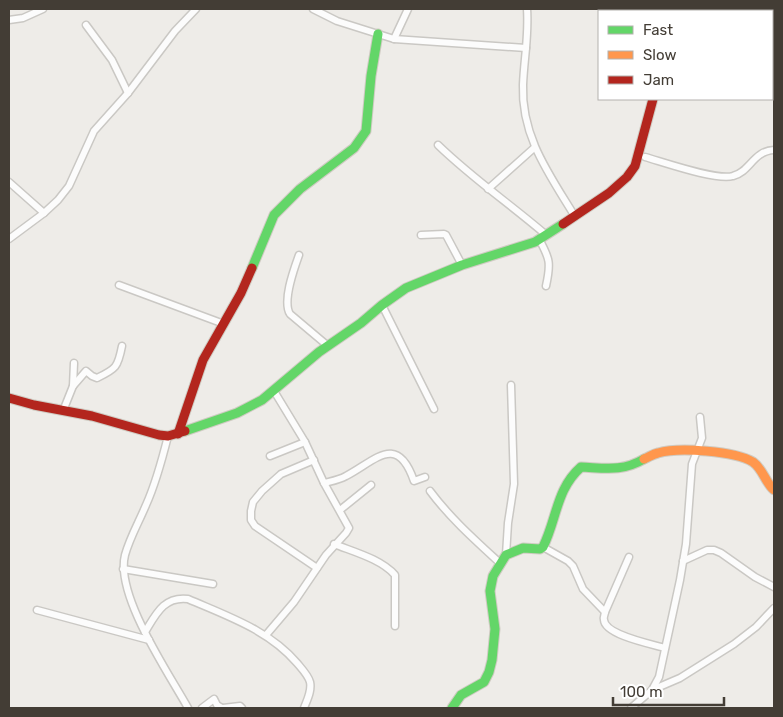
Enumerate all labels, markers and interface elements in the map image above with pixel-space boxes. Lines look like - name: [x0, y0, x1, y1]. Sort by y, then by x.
- legend: [598, 10, 773, 100]
- text: Fast: [643, 21, 673, 39]
- text: Slow: [643, 46, 676, 64]
- text: Jam: [643, 71, 674, 89]
- scale bar: [613, 674, 724, 706]
- text: 100 m: [620, 683, 662, 701]

